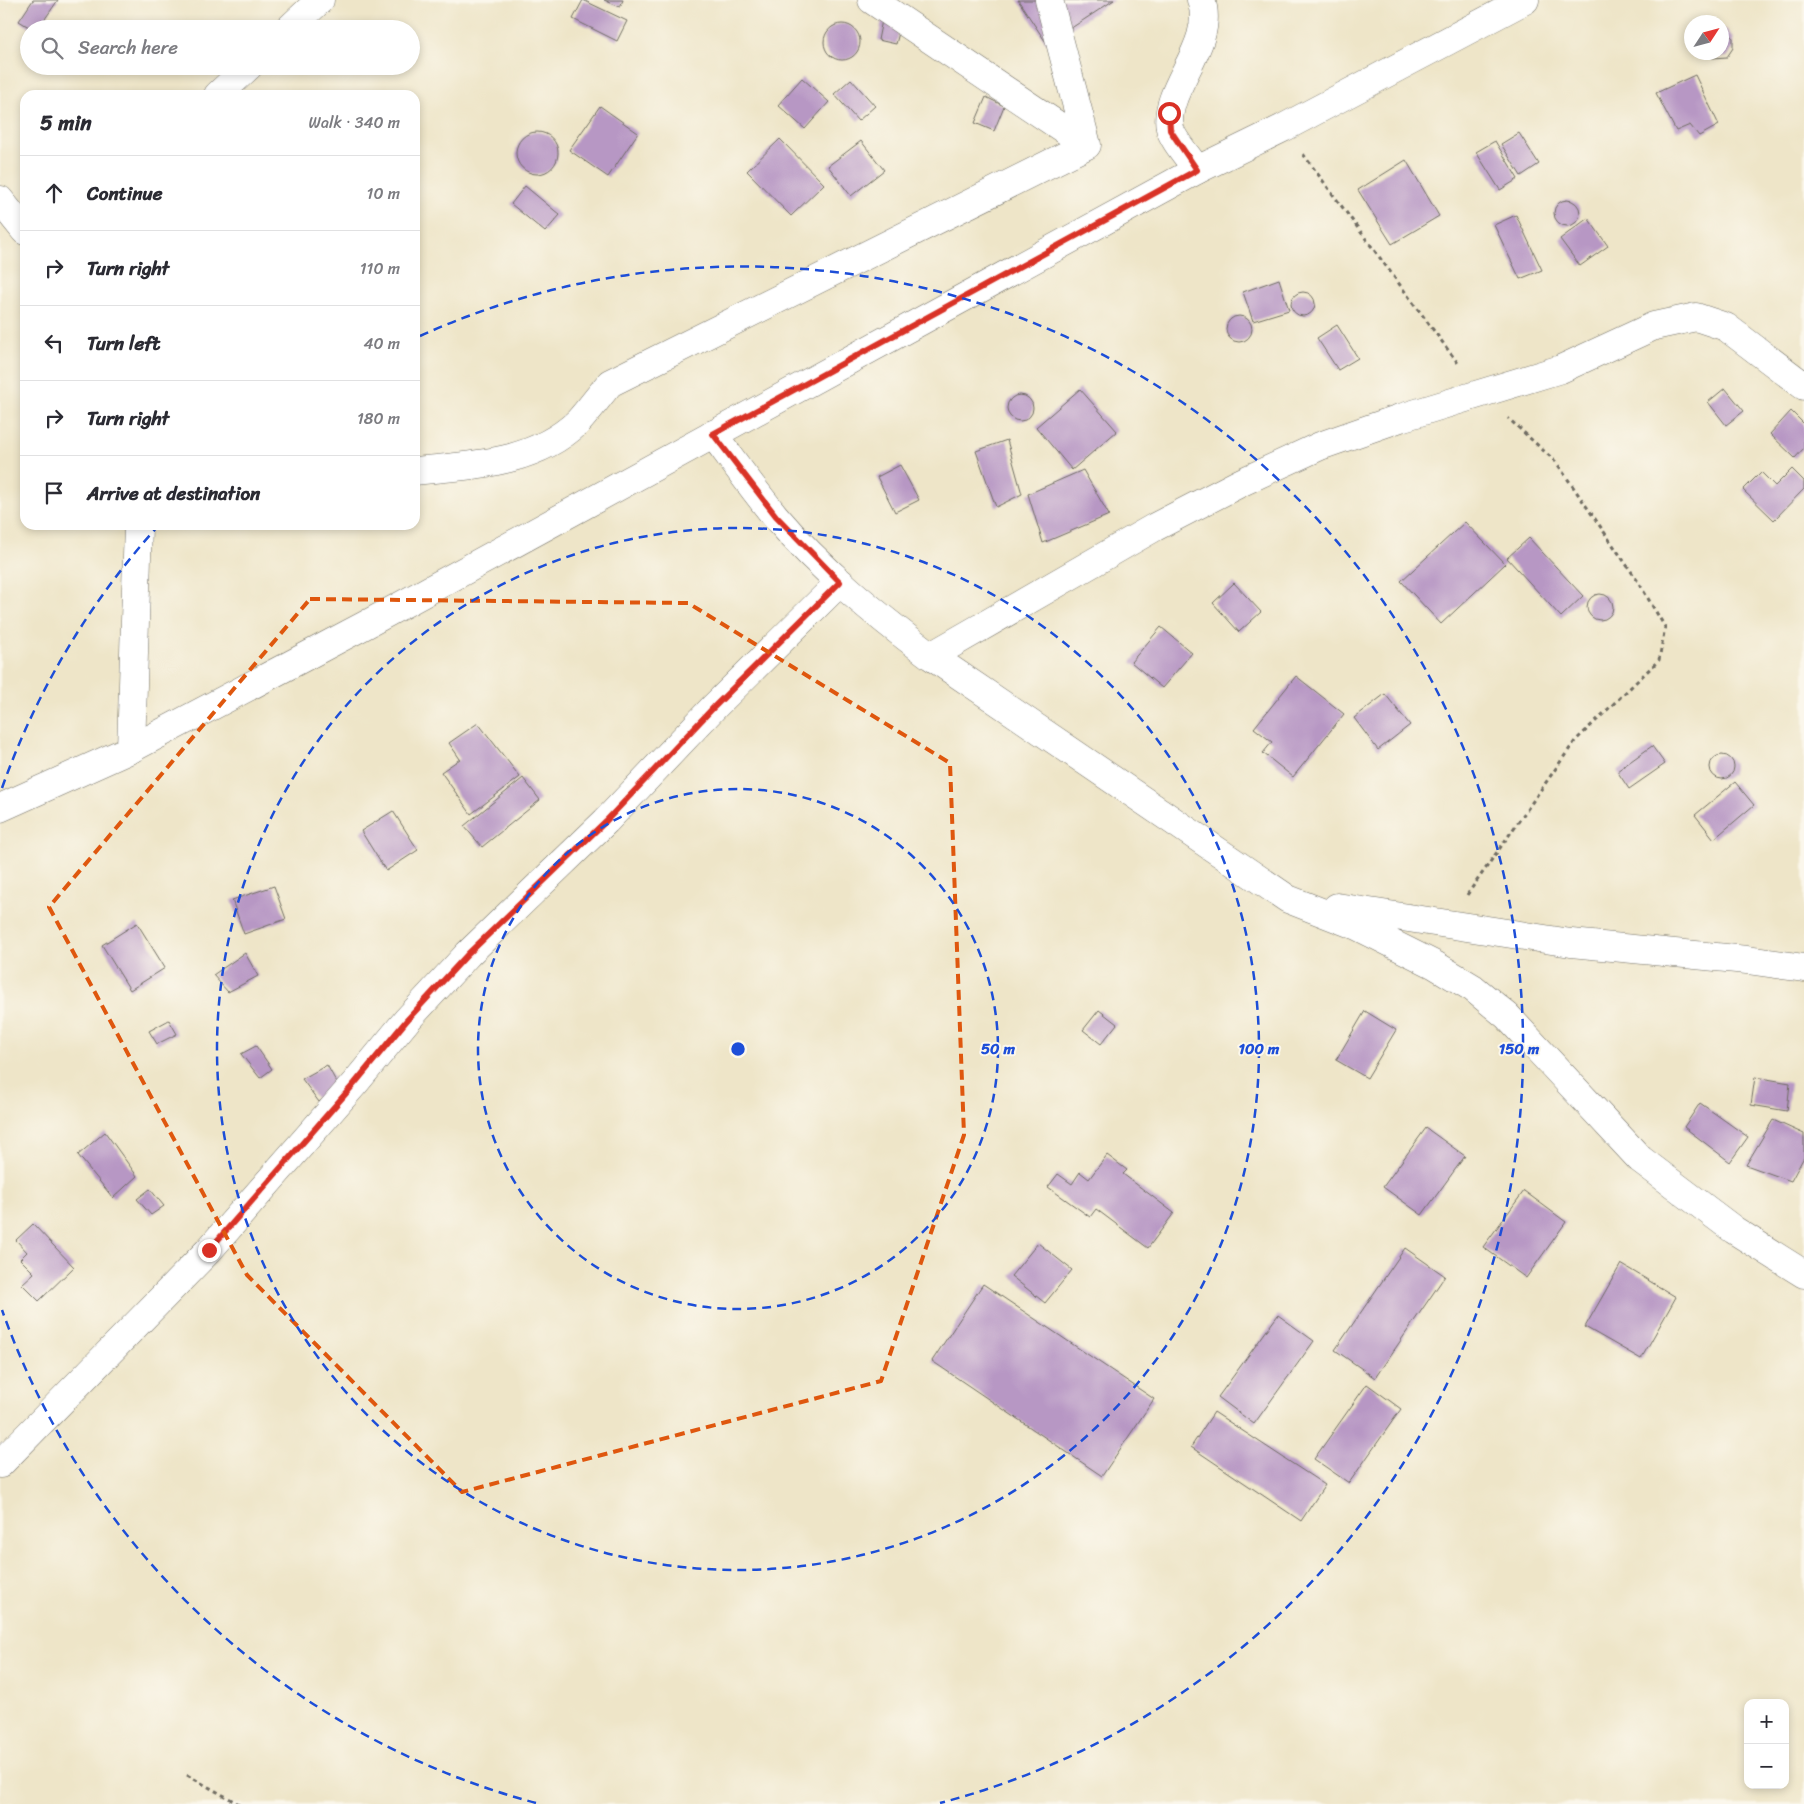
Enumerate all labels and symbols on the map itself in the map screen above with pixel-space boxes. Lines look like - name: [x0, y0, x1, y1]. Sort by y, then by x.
- north arrow: [1684, 15, 1729, 60]
- route start: [1158, 102, 1181, 125]
- text: 50 m: [981, 1036, 1016, 1062]
- text: 100 m: [1239, 1036, 1280, 1062]
- text: 150 m: [1499, 1036, 1540, 1062]
- centre of rings: [729, 1040, 747, 1058]
- route end: [198, 1239, 221, 1262]

